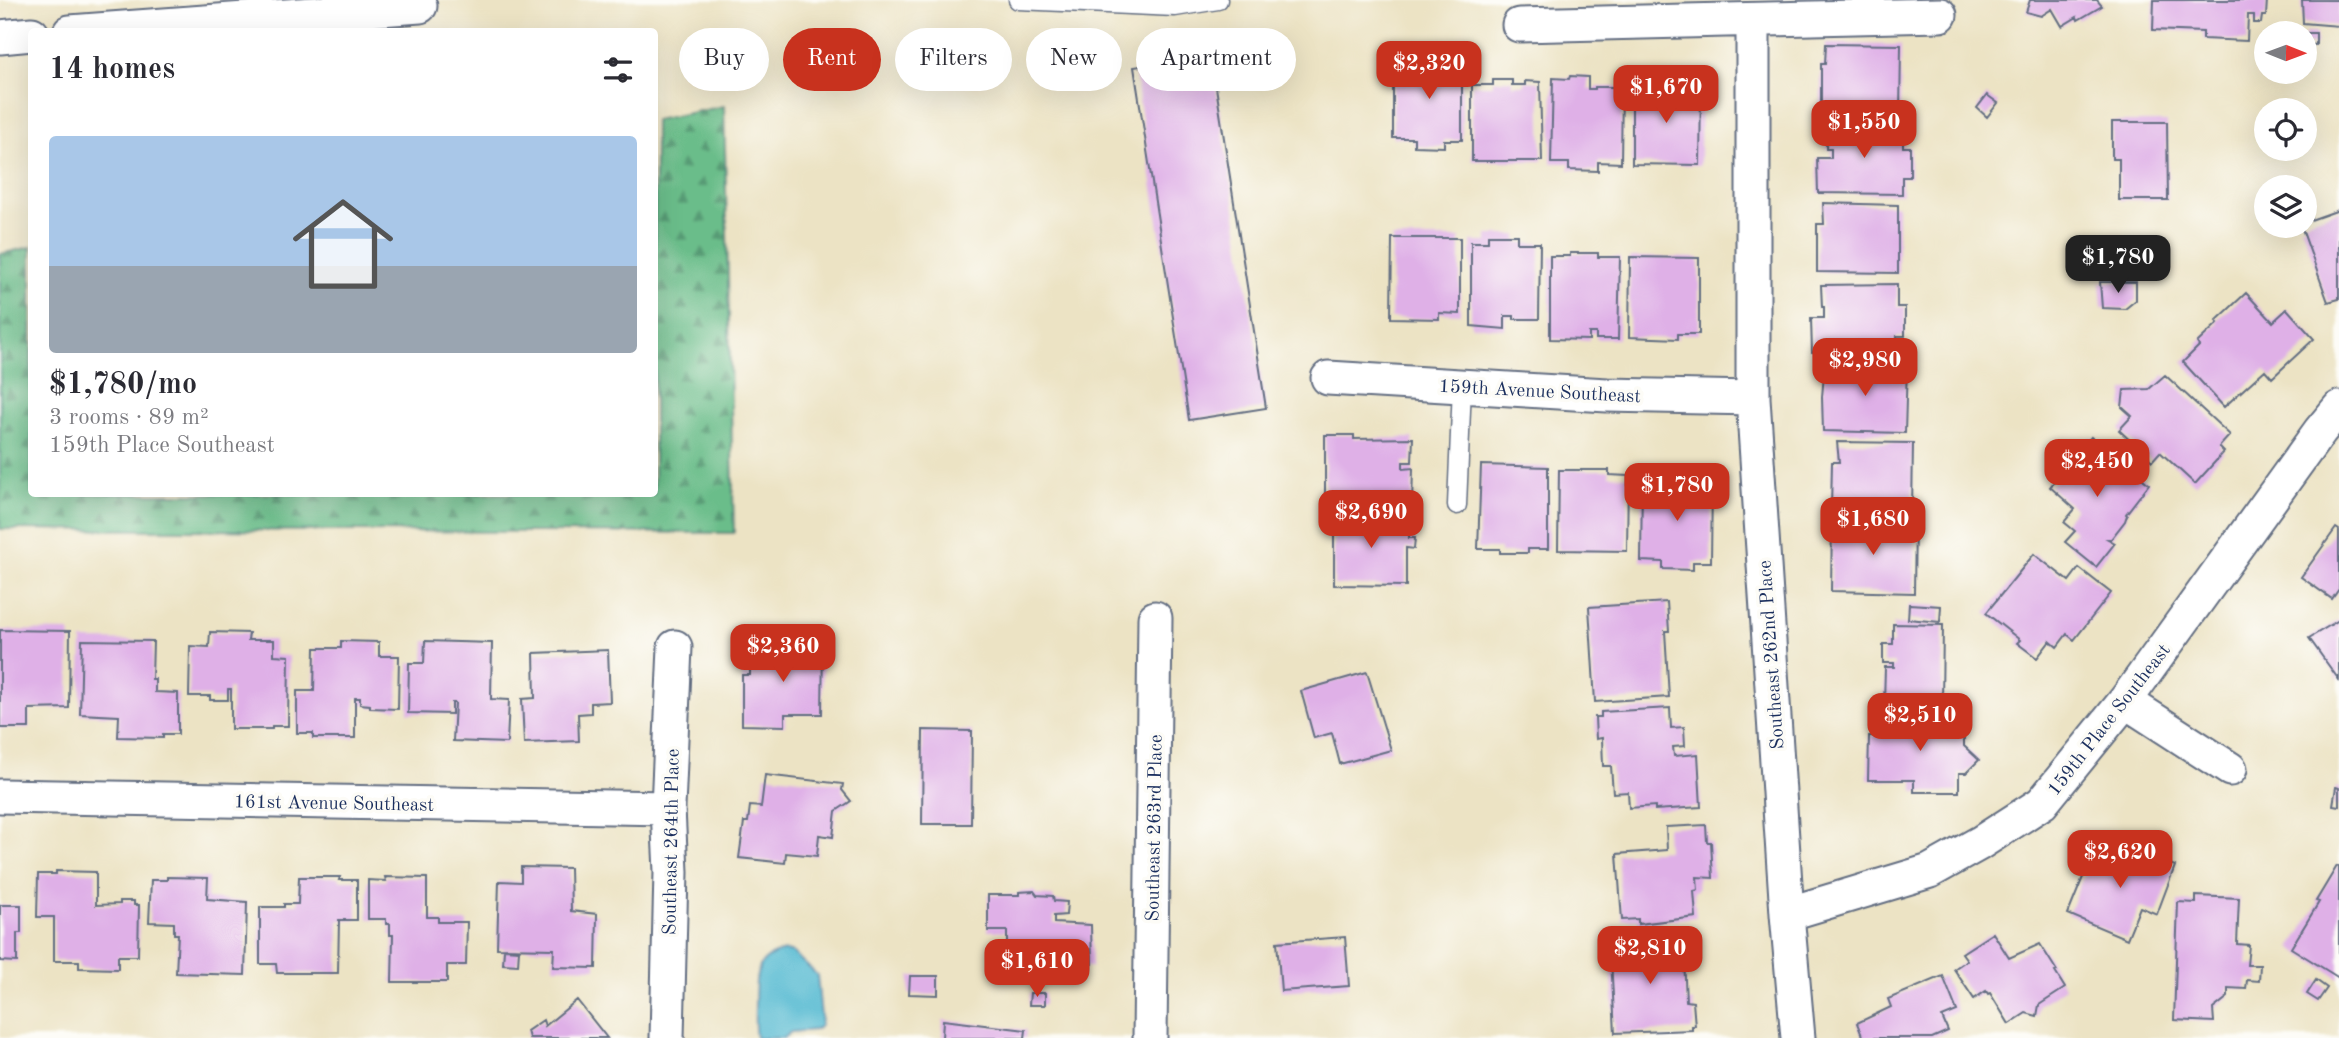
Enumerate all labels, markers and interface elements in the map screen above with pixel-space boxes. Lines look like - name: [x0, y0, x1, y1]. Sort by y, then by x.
- north arrow: [2254, 21, 2317, 84]
- map controls: [2254, 21, 2317, 238]
- chip: Buy: [679, 28, 769, 91]
- chip: Rent: [783, 28, 881, 91]
- chip: Filters: [895, 28, 1012, 91]
- chip: New: [1026, 28, 1122, 91]
- chip: Apartment: [1136, 28, 1296, 91]
- pin: $2,320: [1372, 42, 1486, 101]
- icon: filters: [599, 51, 637, 89]
- text: $2,320: [1392, 52, 1466, 75]
- text: 14 homes: [49, 55, 175, 85]
- pin: $1,670: [1609, 66, 1723, 125]
- text: $1,670: [1629, 76, 1703, 99]
- button: locate: [2254, 98, 2317, 161]
- pin: $1,550: [1807, 100, 1921, 160]
- text: $1,550: [1827, 111, 1901, 134]
- button: layers: [2254, 175, 2317, 238]
- icon: home: [280, 181, 406, 307]
- pin: $1,780: [2061, 236, 2175, 295]
- text: $1,780: [2081, 246, 2155, 269]
- pin: $2,980: [1808, 338, 1922, 398]
- text: $2,980: [1828, 349, 1902, 372]
- text: $1,780/mo: [49, 370, 197, 400]
- street label: 159th Avenue Southeast: [1438, 378, 1641, 407]
- text: 3 rooms · 89 m²: [49, 406, 209, 429]
- text: 159th Place Southeast: [49, 434, 275, 457]
- pin: $2,450: [2040, 440, 2154, 499]
- text: $2,450: [2060, 450, 2134, 473]
- pin: $1,780: [1620, 463, 1734, 523]
- text: $1,780: [1640, 474, 1714, 497]
- pin: $2,690: [1314, 490, 1428, 550]
- pin: $1,680: [1816, 498, 1930, 557]
- text: $2,690: [1334, 501, 1408, 524]
- text: $1,680: [1836, 508, 1910, 531]
- street label: Southeast 262nd Place: [1756, 560, 1789, 750]
- pin: $2,360: [726, 624, 840, 684]
- text: $2,360: [746, 635, 820, 658]
- street label: 159th Place Southeast: [2045, 641, 2175, 800]
- pin: $2,510: [1863, 694, 1977, 753]
- text: $2,510: [1883, 704, 1957, 727]
- street label: Southeast 263rd Place: [1144, 734, 1167, 922]
- street label: Southeast 264th Place: [661, 749, 684, 935]
- street label: 161st Avenue Southeast: [234, 793, 434, 816]
- pin: $2,620: [2063, 830, 2177, 890]
- text: $2,620: [2083, 841, 2157, 864]
- pin: $2,810: [1593, 926, 1707, 986]
- text: $2,810: [1613, 937, 1687, 960]
- pin: $1,610: [980, 940, 1094, 999]
- text: $1,610: [1000, 950, 1074, 973]

